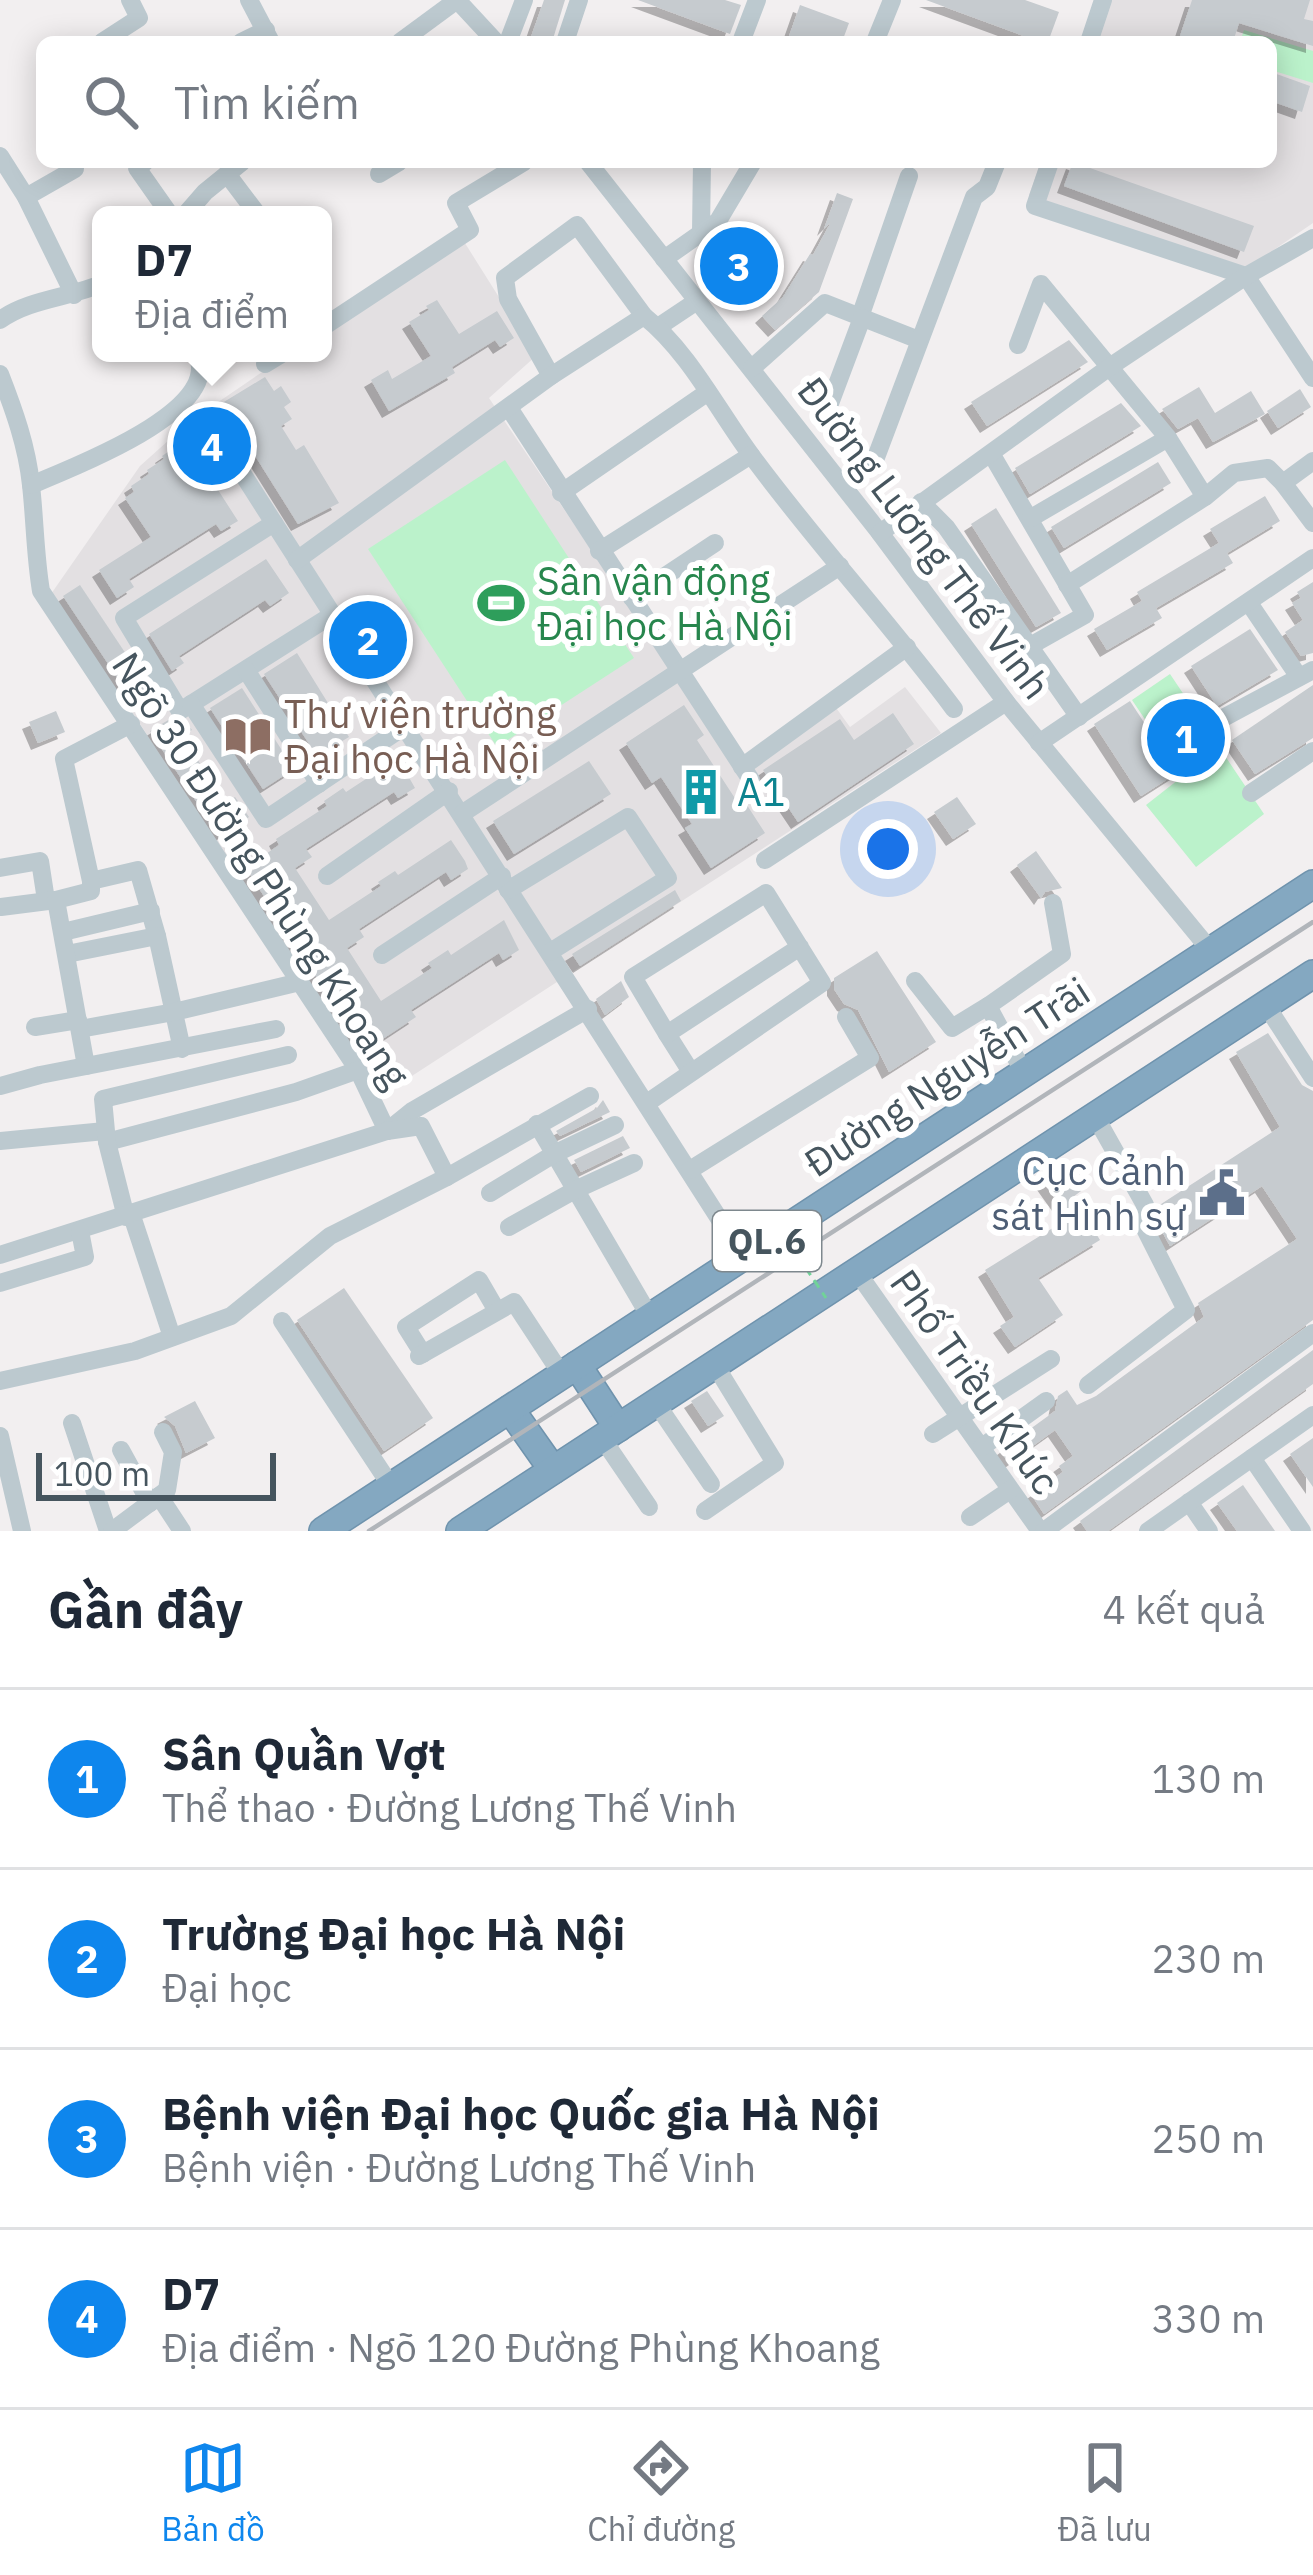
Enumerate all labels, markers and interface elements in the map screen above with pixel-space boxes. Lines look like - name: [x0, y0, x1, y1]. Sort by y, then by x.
- search box: [36, 36, 1277, 168]
- icon: search: [78, 69, 144, 135]
- text: Tìm kiếm: [174, 73, 360, 131]
- popup: [92, 206, 332, 362]
- pin: 3: [700, 221, 778, 311]
- text: D7: [135, 230, 193, 288]
- text: Địa điểm: [135, 288, 289, 339]
- street label: Đường Lương Thế Vinh: [787, 367, 1062, 709]
- pin: 4: [173, 401, 251, 491]
- place label: Sân vận động Đại học Hà Nội: [537, 555, 793, 651]
- sports icon: Sân vận động Đại học Hà Nội: [476, 578, 526, 628]
- pin: 2: [329, 595, 407, 685]
- street label: Ngõ 30 Đường Phùng Khoang: [101, 642, 422, 1098]
- place label: Thư viện trường Đại học Hà Nội: [284, 688, 557, 784]
- pin: 1: [1147, 693, 1225, 783]
- library icon: Thư viện trường Đại học Hà Nội: [223, 711, 273, 761]
- place label: A1: [737, 766, 785, 817]
- building icon: A1: [676, 767, 726, 817]
- your location: [858, 819, 918, 879]
- street label: Đường Nguyễn Trãi: [795, 965, 1099, 1188]
- place label: Cục Cảnh sát Hình sự: [991, 1145, 1187, 1241]
- public building icon: Cục Cảnh sát Hình sự: [1197, 1168, 1247, 1218]
- road number: QL.6: [713, 1211, 821, 1271]
- street label: Phố Triều Khúc: [879, 1259, 1072, 1504]
- scale bar: [36, 1447, 276, 1500]
- text: 100 m: [54, 1452, 150, 1495]
- text: Gần đây: [48, 1576, 243, 1642]
- text: 4 kết quả: [1103, 1584, 1265, 1635]
- text: Sân Quần Vợt: [162, 1724, 446, 1782]
- text: 1: [75, 1753, 99, 1804]
- text: 130 m: [1152, 1753, 1265, 1804]
- text: Thể thao · Đường Lương Thế Vinh: [162, 1782, 737, 1833]
- text: Trường Đại học Hà Nội: [162, 1904, 625, 1962]
- text: 2: [75, 1933, 99, 1984]
- text: 230 m: [1152, 1933, 1265, 1984]
- text: Đại học: [162, 1962, 292, 2013]
- text: Bệnh viện Đại học Quốc gia Hà Nội: [162, 2084, 880, 2142]
- text: 3: [75, 2113, 99, 2164]
- text: 250 m: [1152, 2113, 1265, 2164]
- text: Bệnh viện · Đường Lương Thế Vinh: [162, 2142, 756, 2193]
- text: D7: [162, 2264, 220, 2322]
- text: 4: [75, 2293, 99, 2344]
- text: 330 m: [1152, 2293, 1265, 2344]
- text: Địa điểm · Ngõ 120 Đường Phùng Khoang: [162, 2322, 880, 2373]
- tab: Bản đồ: [161, 2435, 265, 2550]
- tab: Chỉ đường: [587, 2435, 735, 2550]
- tab: Đã lưu: [1058, 2435, 1152, 2550]

